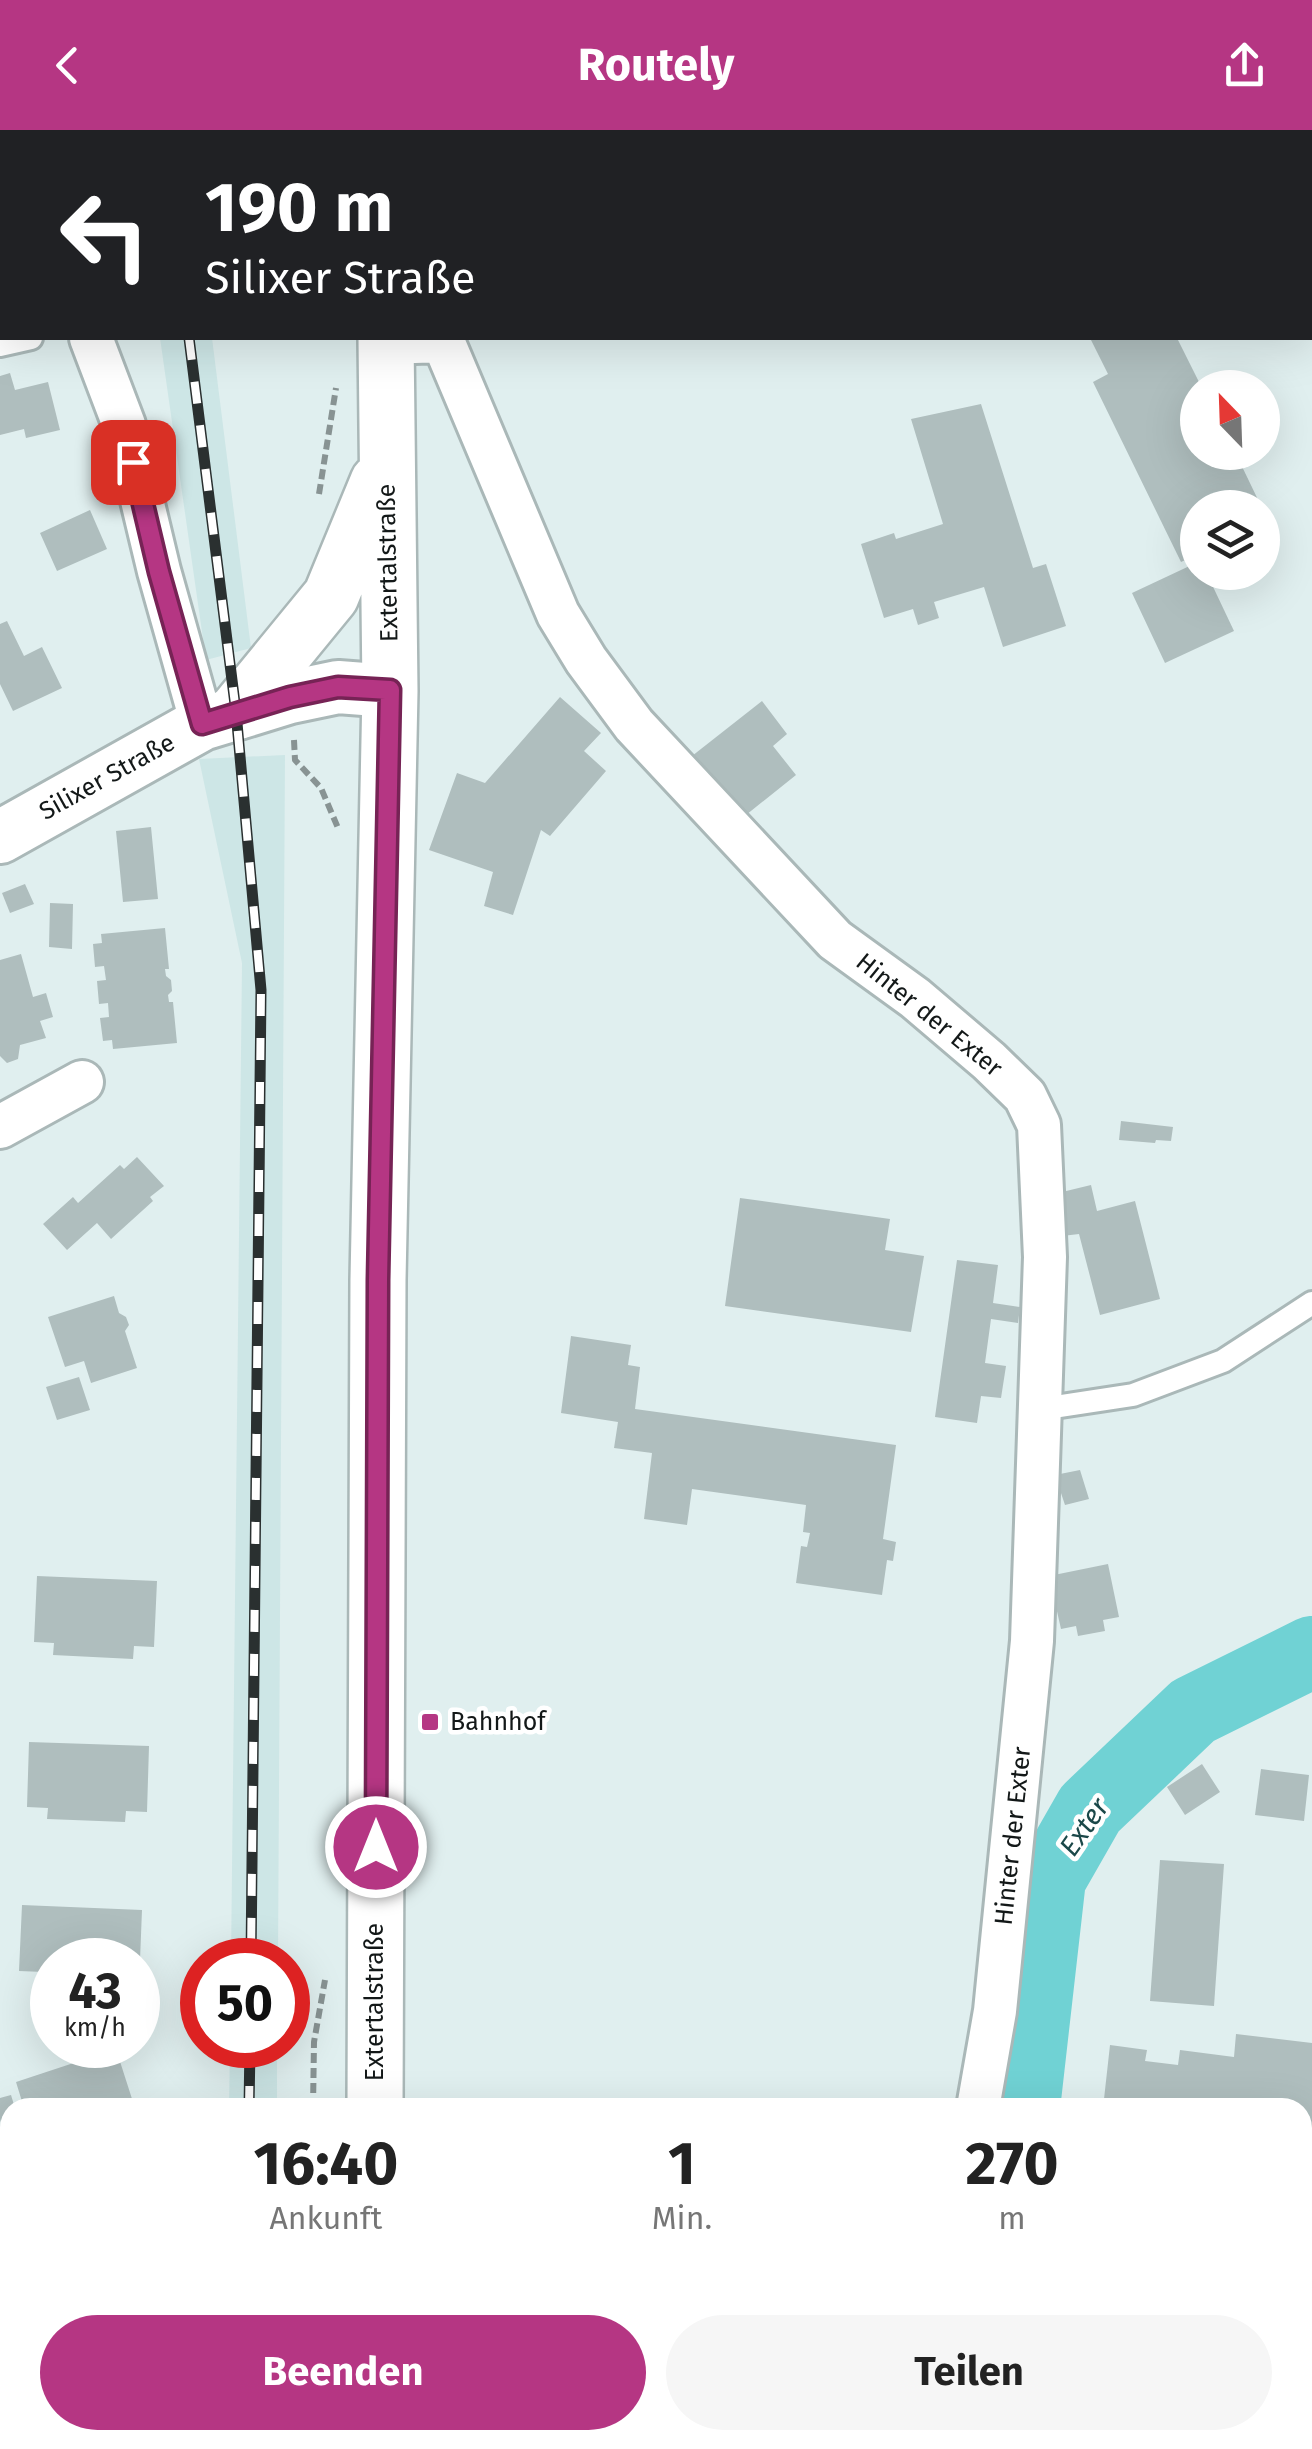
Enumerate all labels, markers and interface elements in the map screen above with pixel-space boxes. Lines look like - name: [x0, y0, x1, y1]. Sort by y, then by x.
- icon: back: [40, 38, 95, 93]
- text: Routely: [578, 38, 734, 92]
- icon: share: [1217, 38, 1272, 93]
- text: 190 m: [205, 166, 393, 250]
- icon: left: [40, 170, 170, 300]
- text: Silixer Straße: [205, 251, 476, 305]
- north arrow: [1180, 370, 1280, 470]
- map controls: [1180, 370, 1280, 590]
- pin: [91, 420, 176, 505]
- icon: arrive: [106, 435, 161, 490]
- street label: Extertalstraße: [372, 484, 404, 642]
- button: layers: [1180, 490, 1280, 590]
- street label: Silixer Straße: [34, 727, 180, 827]
- street label: Hinter der Exter: [850, 947, 1008, 1083]
- place label: Bahnhof: [450, 1707, 547, 1737]
- marker: Bahnhof: [419, 1711, 441, 1733]
- street label: Hinter der Exter: [989, 1745, 1037, 1927]
- water label: Exter: [1052, 1791, 1116, 1862]
- position arrow: [324, 1795, 428, 1899]
- street label: Extertalstraße: [360, 1923, 390, 2081]
- speed limit sign: 50: [180, 1938, 310, 2068]
- text: 43: [68, 1961, 122, 2021]
- text: km/h: [64, 2013, 126, 2043]
- text: 16:40: [253, 2128, 398, 2200]
- text: 1: [668, 2128, 696, 2200]
- text: 270: [966, 2128, 1059, 2200]
- text: Ankunft: [269, 2199, 382, 2237]
- text: Min.: [652, 2199, 712, 2237]
- text: m: [998, 2199, 1026, 2237]
- button: Beenden: [40, 2315, 646, 2430]
- button: Teilen: [666, 2315, 1272, 2430]

